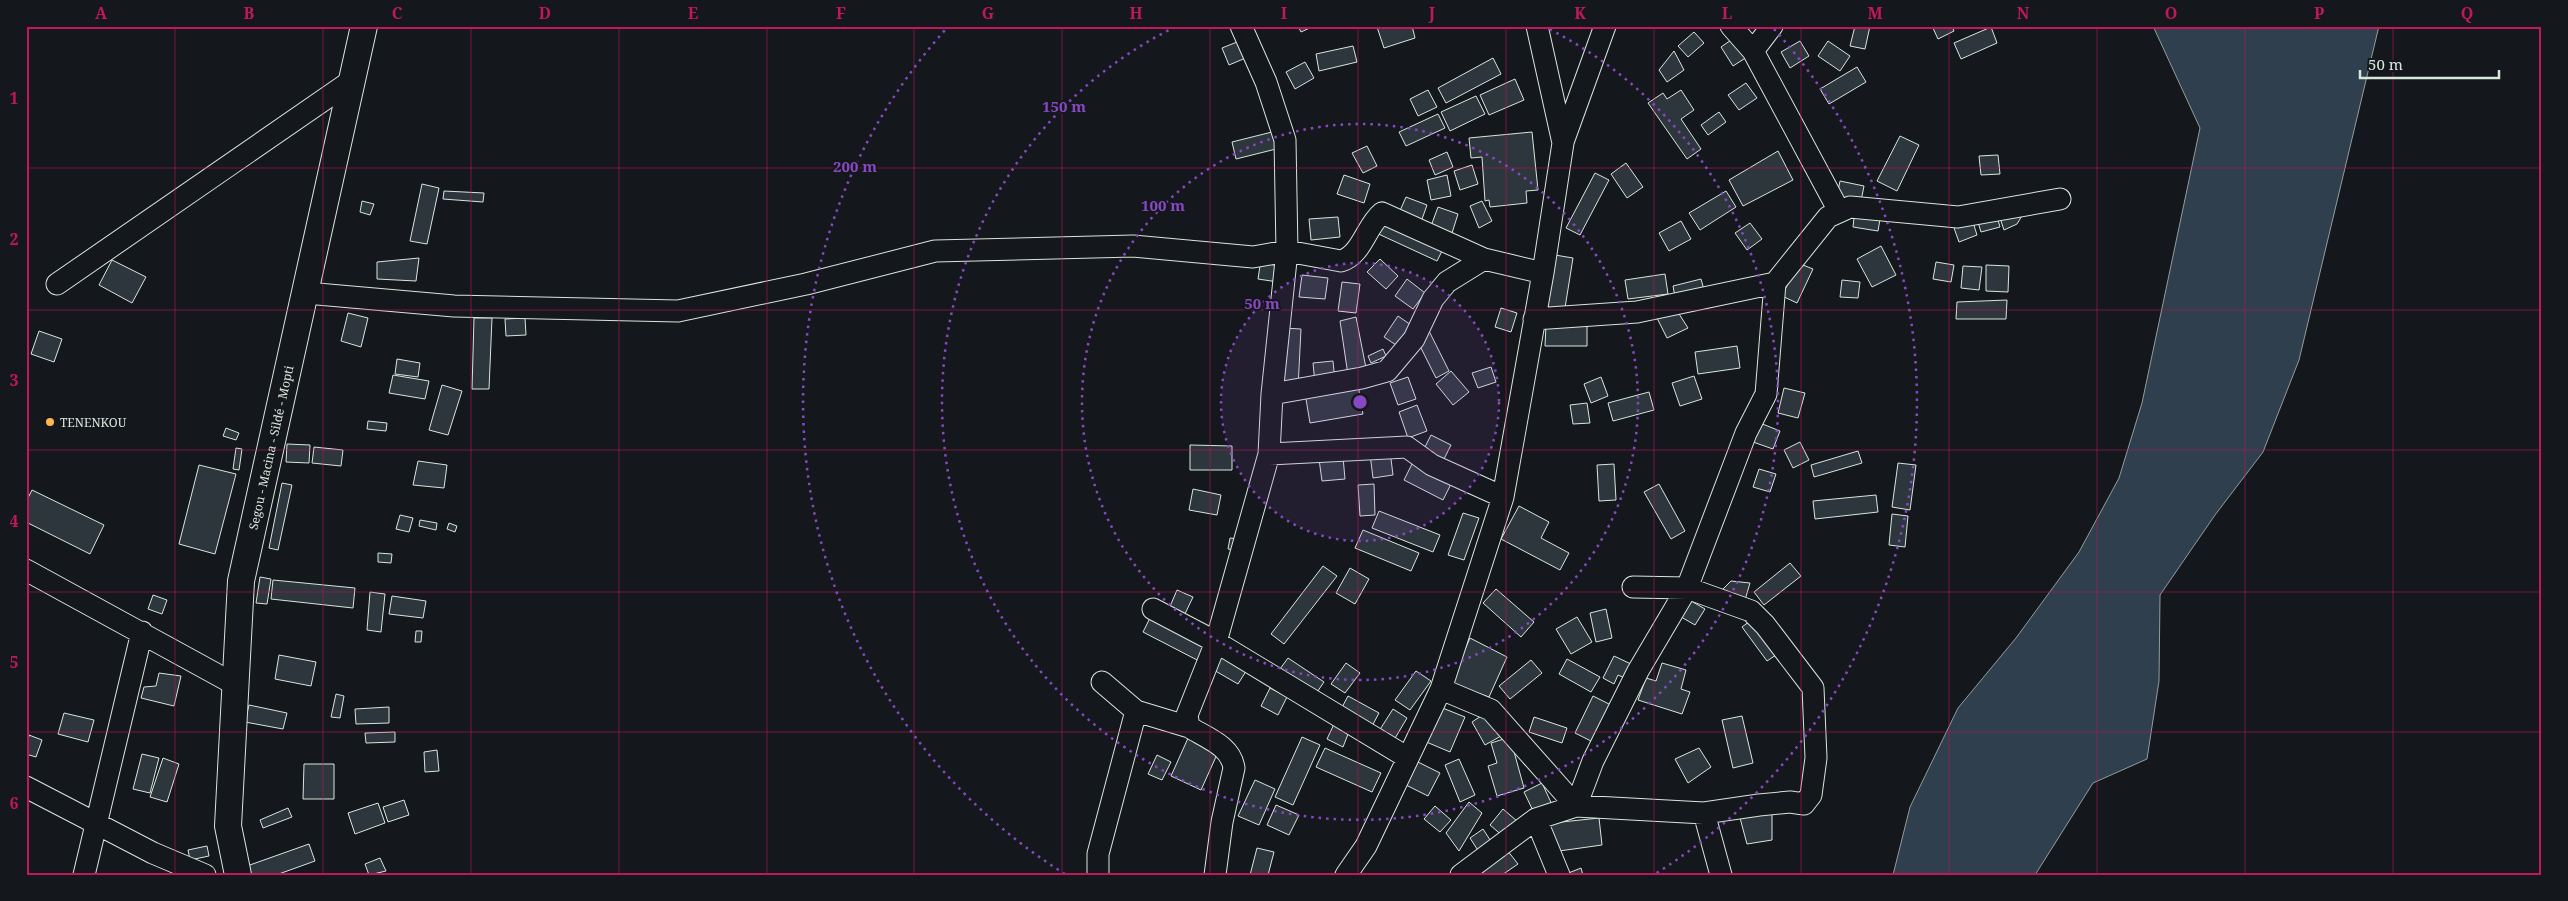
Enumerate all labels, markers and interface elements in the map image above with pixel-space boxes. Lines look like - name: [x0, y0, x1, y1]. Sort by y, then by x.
- text: A: [95, 2, 108, 24]
- text: B: [244, 2, 255, 24]
- text: C: [392, 2, 403, 24]
- text: D: [539, 2, 551, 24]
- text: E: [688, 2, 698, 24]
- text: F: [836, 2, 846, 24]
- text: G: [982, 2, 994, 24]
- text: H: [1129, 2, 1143, 24]
- text: I: [1281, 2, 1287, 24]
- text: J: [1428, 2, 1436, 24]
- text: K: [1574, 2, 1586, 24]
- text: L: [1722, 2, 1732, 24]
- text: M: [1867, 2, 1883, 24]
- text: N: [2017, 2, 2030, 24]
- text: O: [2165, 2, 2177, 24]
- text: P: [2314, 2, 2324, 24]
- text: Q: [2461, 2, 2473, 24]
- scale bar: [2360, 48, 2499, 80]
- text: 50 m: [2368, 54, 2403, 74]
- text: 1: [9, 87, 19, 109]
- text: 150 m: [1042, 96, 1086, 116]
- text: 200 m: [833, 156, 877, 176]
- text: 100 m: [1141, 195, 1185, 215]
- text: 2: [9, 228, 19, 250]
- text: 50 m: [1244, 293, 1280, 313]
- street label: Segou - Macina - Sildé - Mopti: [244, 364, 297, 531]
- text: 3: [9, 369, 19, 391]
- centre of rings: [1351, 393, 1369, 411]
- place label: TENENKOU: [60, 414, 127, 431]
- marker: TENENKOU: [44, 416, 56, 428]
- text: 4: [9, 510, 19, 532]
- text: 5: [9, 651, 19, 673]
- text: 6: [9, 792, 19, 814]

